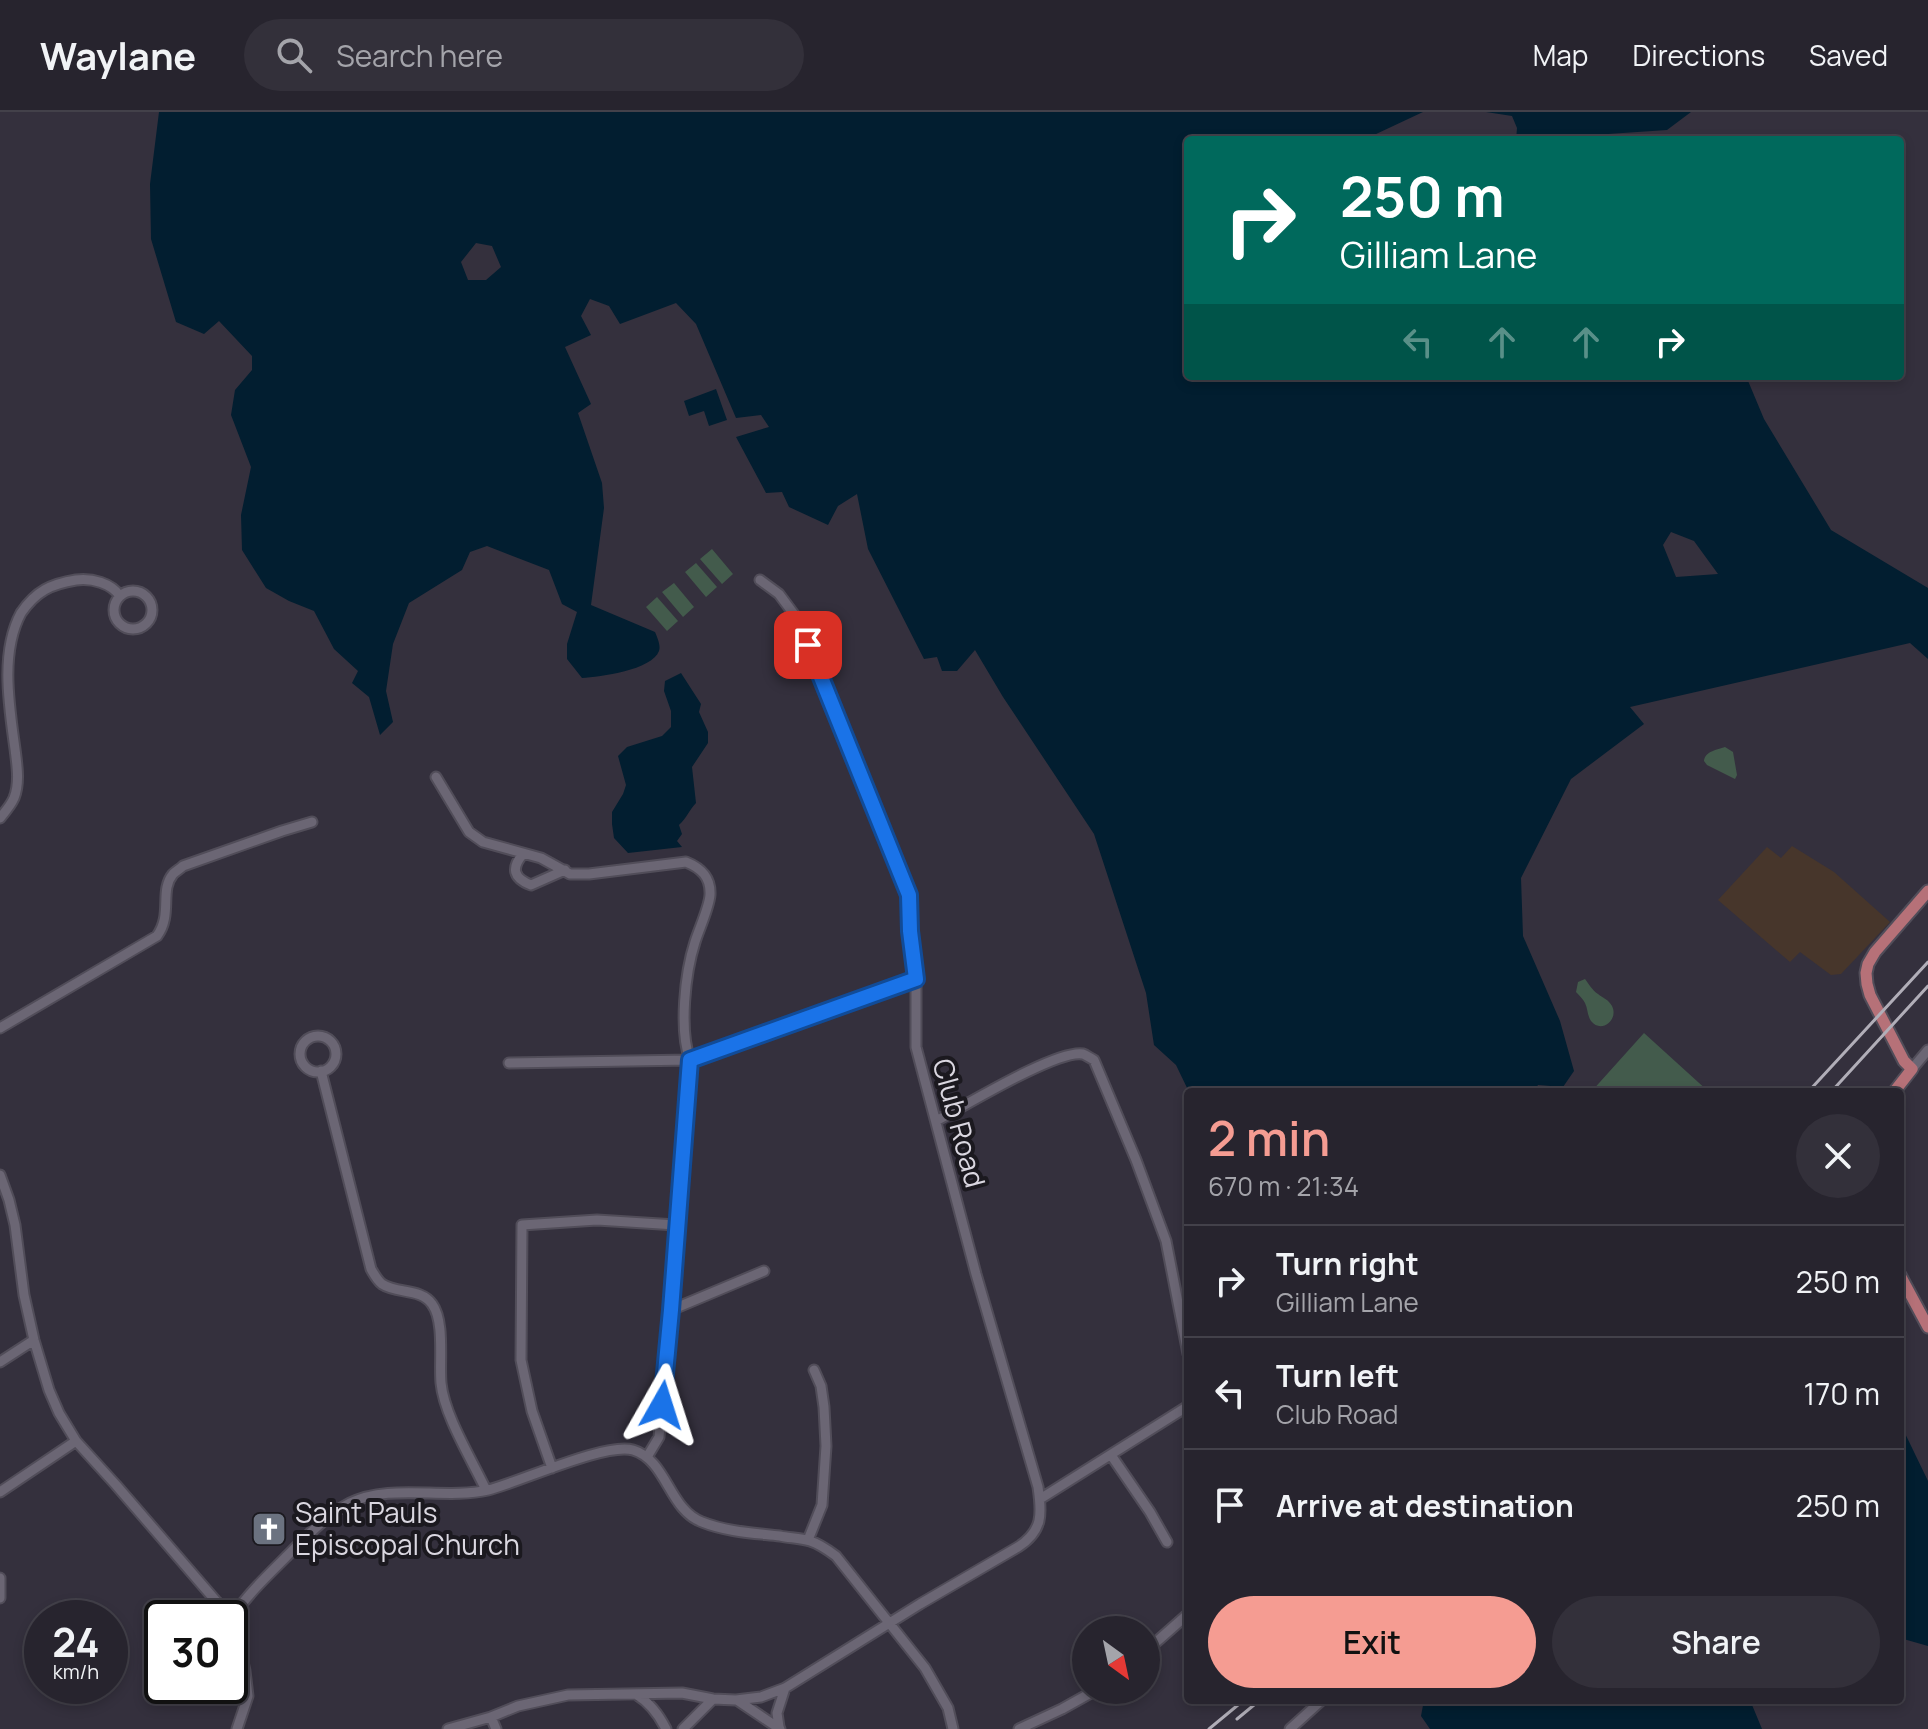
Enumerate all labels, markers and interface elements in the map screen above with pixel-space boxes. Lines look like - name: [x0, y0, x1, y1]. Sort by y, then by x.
- search box: [244, 19, 804, 91]
- text: Waylane: [40, 29, 196, 81]
- icon: search: [272, 33, 316, 77]
- text: Search here: [336, 35, 503, 76]
- text: Map: [1533, 36, 1588, 74]
- text: Directions: [1632, 36, 1765, 74]
- text: Saved: [1809, 36, 1888, 74]
- text: 250 m: [1340, 157, 1505, 234]
- icon: right: [1208, 168, 1312, 272]
- text: Gilliam Lane: [1340, 230, 1537, 279]
- icon: left: [1396, 320, 1440, 364]
- icon: ahead: [1480, 320, 1524, 364]
- icon: ahead: [1564, 320, 1608, 364]
- icon: right: [1648, 320, 1692, 364]
- pin: [774, 611, 842, 679]
- icon: arrive: [786, 623, 830, 667]
- street label: Club Road: [925, 1054, 995, 1191]
- text: 2 min: [1208, 1105, 1330, 1170]
- button: close: [1796, 1114, 1880, 1198]
- text: 670 m · 21:34: [1208, 1168, 1359, 1204]
- text: Turn right: [1276, 1243, 1419, 1284]
- icon: right: [1208, 1259, 1252, 1303]
- text: 250 m: [1796, 1261, 1880, 1302]
- text: Gilliam Lane: [1276, 1284, 1419, 1320]
- text: Turn left: [1276, 1355, 1399, 1396]
- position arrow: [620, 1363, 704, 1447]
- icon: left: [1208, 1371, 1252, 1415]
- text: 170 m: [1803, 1373, 1880, 1414]
- text: Club Road: [1276, 1396, 1398, 1432]
- icon: arrive: [1208, 1483, 1252, 1527]
- text: Arrive at destination: [1276, 1485, 1574, 1526]
- text: 250 m: [1796, 1485, 1880, 1526]
- place label: Saint Pauls Episcopal Church: [295, 1493, 520, 1563]
- church icon: Saint Pauls Episcopal Church: [250, 1510, 288, 1548]
- button: Exit: [1208, 1596, 1536, 1688]
- button: Share: [1552, 1596, 1880, 1688]
- speed limit sign: 30: [144, 1600, 248, 1704]
- text: 24: [52, 1614, 100, 1669]
- north arrow: [1072, 1616, 1160, 1704]
- map controls: [1072, 1616, 1160, 1704]
- text: km/h: [53, 1658, 99, 1685]

